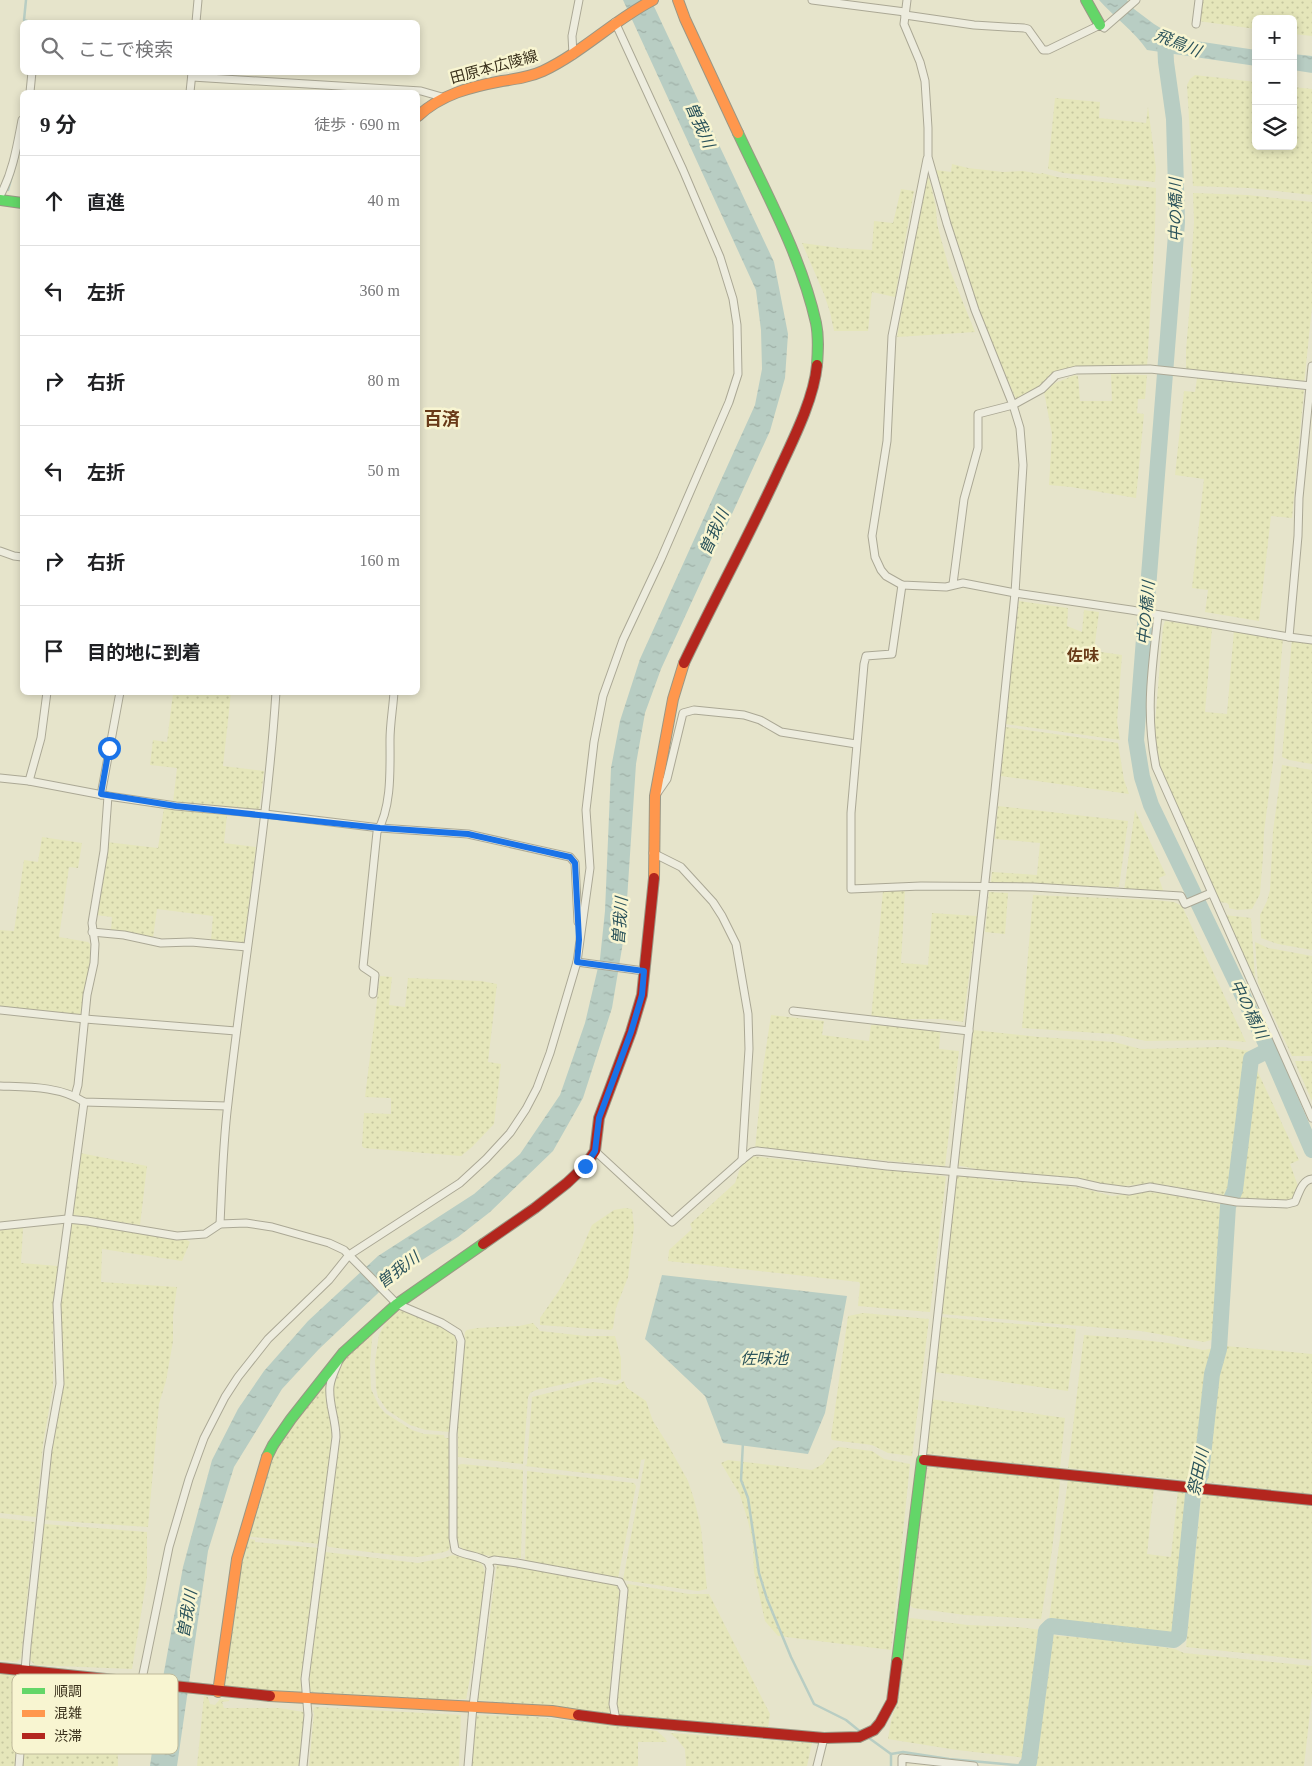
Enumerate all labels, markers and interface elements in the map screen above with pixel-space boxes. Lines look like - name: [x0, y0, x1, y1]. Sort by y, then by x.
- map controls: [1252, 15, 1297, 150]
- button: +: [1252, 15, 1297, 60]
- search box: [20, 20, 420, 75]
- water label: 飛鳥川: [1153, 26, 1205, 61]
- icon: search: [38, 34, 66, 62]
- text: ここで検索: [78, 39, 173, 60]
- street label: 田原本広陵線: [448, 48, 540, 86]
- button: −: [1252, 60, 1297, 105]
- water label: 曽我川: [682, 100, 718, 152]
- button: layers: [1252, 105, 1297, 150]
- text: 9 分: [40, 113, 77, 137]
- text: 徒歩 · 690 m: [314, 116, 400, 133]
- water label: 中の橋川: [1167, 176, 1184, 242]
- icon: ahead: [40, 187, 68, 215]
- text: 直進: [87, 192, 125, 213]
- text: 40 m: [368, 192, 400, 209]
- icon: left: [40, 277, 68, 305]
- text: 左折: [87, 282, 125, 303]
- text: 360 m: [360, 282, 400, 299]
- icon: right: [40, 367, 68, 395]
- text: 右折: [87, 372, 125, 393]
- text: 80 m: [368, 372, 400, 389]
- district label: 百済: [424, 409, 460, 429]
- icon: left: [40, 457, 68, 485]
- text: 左折: [87, 462, 125, 483]
- text: 50 m: [368, 462, 400, 479]
- water label: 曽我川: [696, 505, 732, 557]
- icon: right: [40, 547, 68, 575]
- text: 右折: [87, 552, 125, 573]
- text: 160 m: [360, 552, 400, 569]
- water label: 中の橋川: [1135, 578, 1157, 646]
- icon: arrive: [40, 637, 68, 665]
- text: 目的地に到着: [87, 642, 201, 663]
- district label: 佐味: [1066, 647, 1099, 664]
- route start: [98, 737, 121, 760]
- water label: 曽我川: [610, 894, 630, 946]
- water label: 中の橋川: [1227, 977, 1272, 1043]
- route end: [574, 1155, 597, 1178]
- water label: 曽我川: [374, 1248, 424, 1291]
- water label: 佐味池: [740, 1350, 790, 1367]
- water label: 祭田川: [1185, 1445, 1212, 1497]
- water label: 曽我川: [174, 1587, 200, 1639]
- legend: [12, 1674, 178, 1754]
- text: 順調: [54, 1684, 82, 1699]
- text: 混雑: [54, 1705, 82, 1721]
- text: 渋滞: [54, 1729, 82, 1744]

